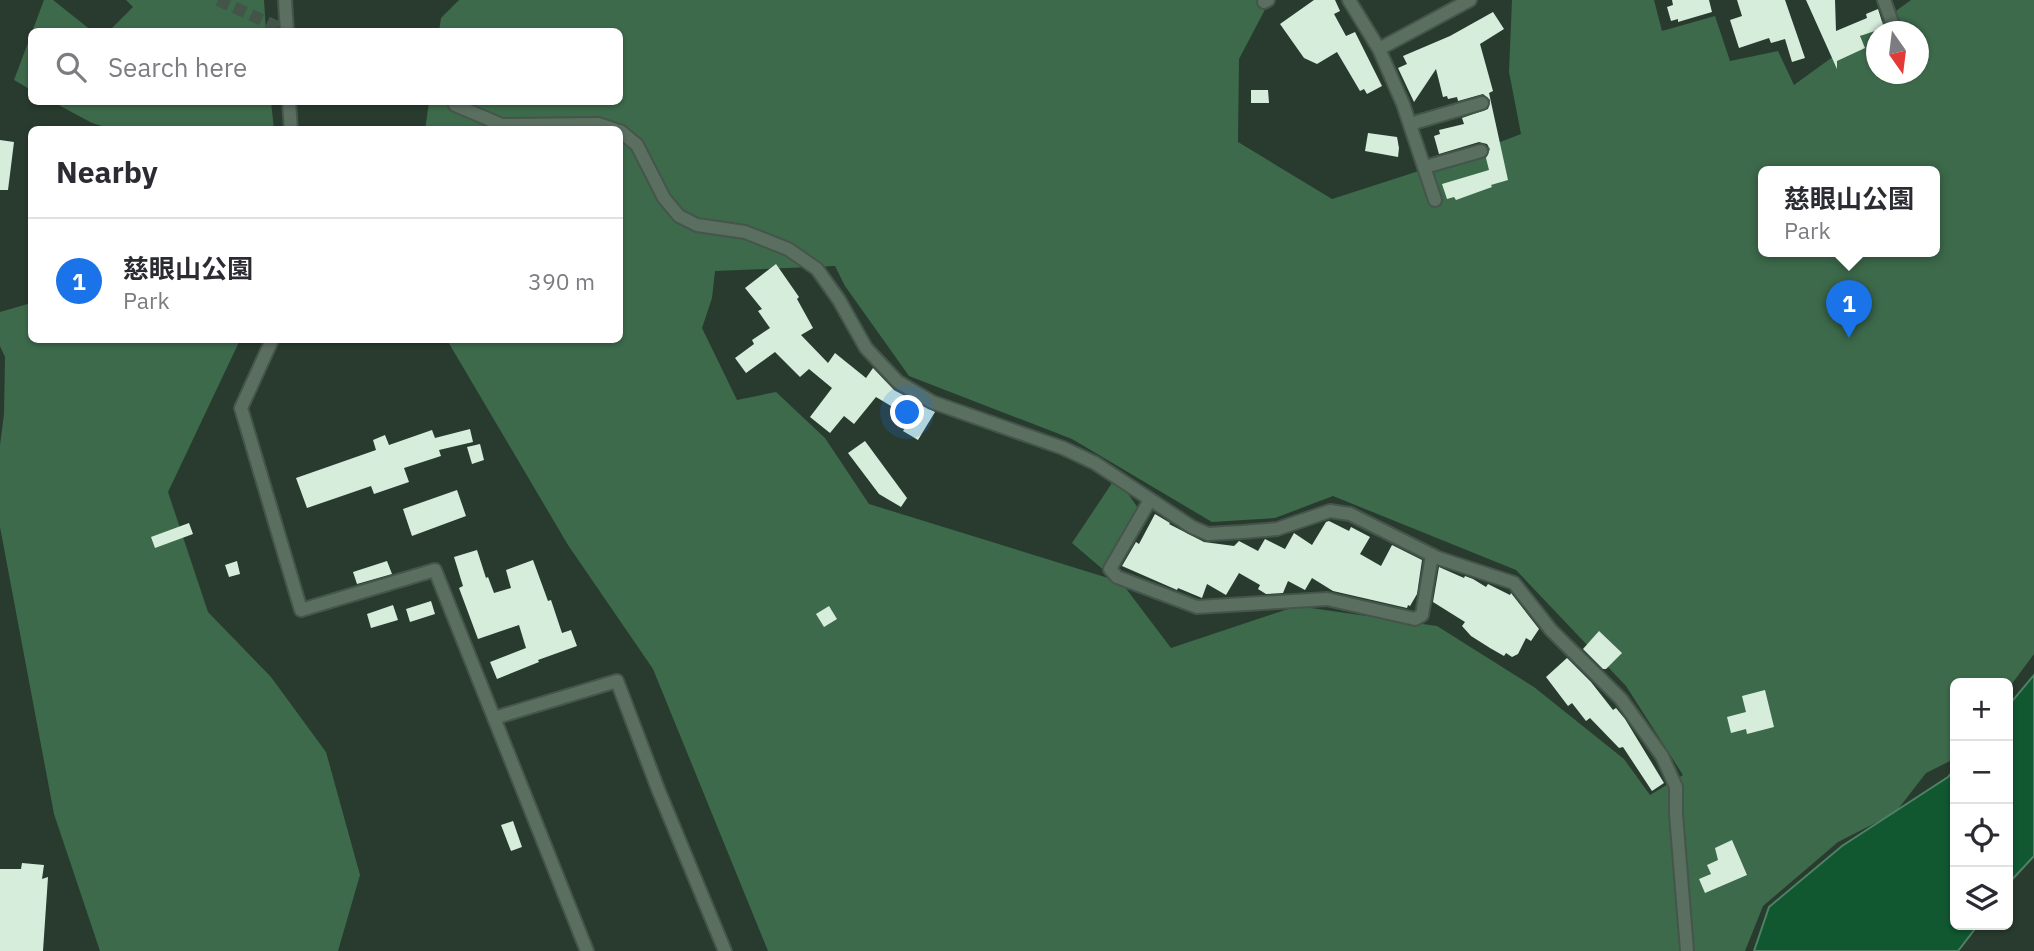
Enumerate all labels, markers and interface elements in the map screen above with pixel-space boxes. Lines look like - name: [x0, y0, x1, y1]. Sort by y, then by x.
- north arrow: [1866, 21, 1929, 84]
- search box: [28, 28, 623, 105]
- icon: search: [52, 48, 90, 86]
- text: Search here: [108, 50, 247, 84]
- text: Nearby: [56, 152, 158, 191]
- popup: [1758, 166, 1940, 257]
- text: 慈眼山公園: [1784, 181, 1914, 215]
- text: Park: [1784, 215, 1831, 245]
- text: 慈眼山公園: [123, 251, 253, 285]
- text: 1: [72, 266, 86, 296]
- text: 390 m: [528, 266, 595, 296]
- pin: 1: [1826, 280, 1872, 338]
- text: Park: [123, 285, 170, 315]
- your location: [890, 395, 924, 429]
- map controls: [1950, 678, 2013, 930]
- button: +: [1950, 678, 2013, 741]
- button: −: [1950, 741, 2013, 804]
- button: locate: [1950, 804, 2013, 867]
- button: layers: [1950, 867, 2013, 930]

